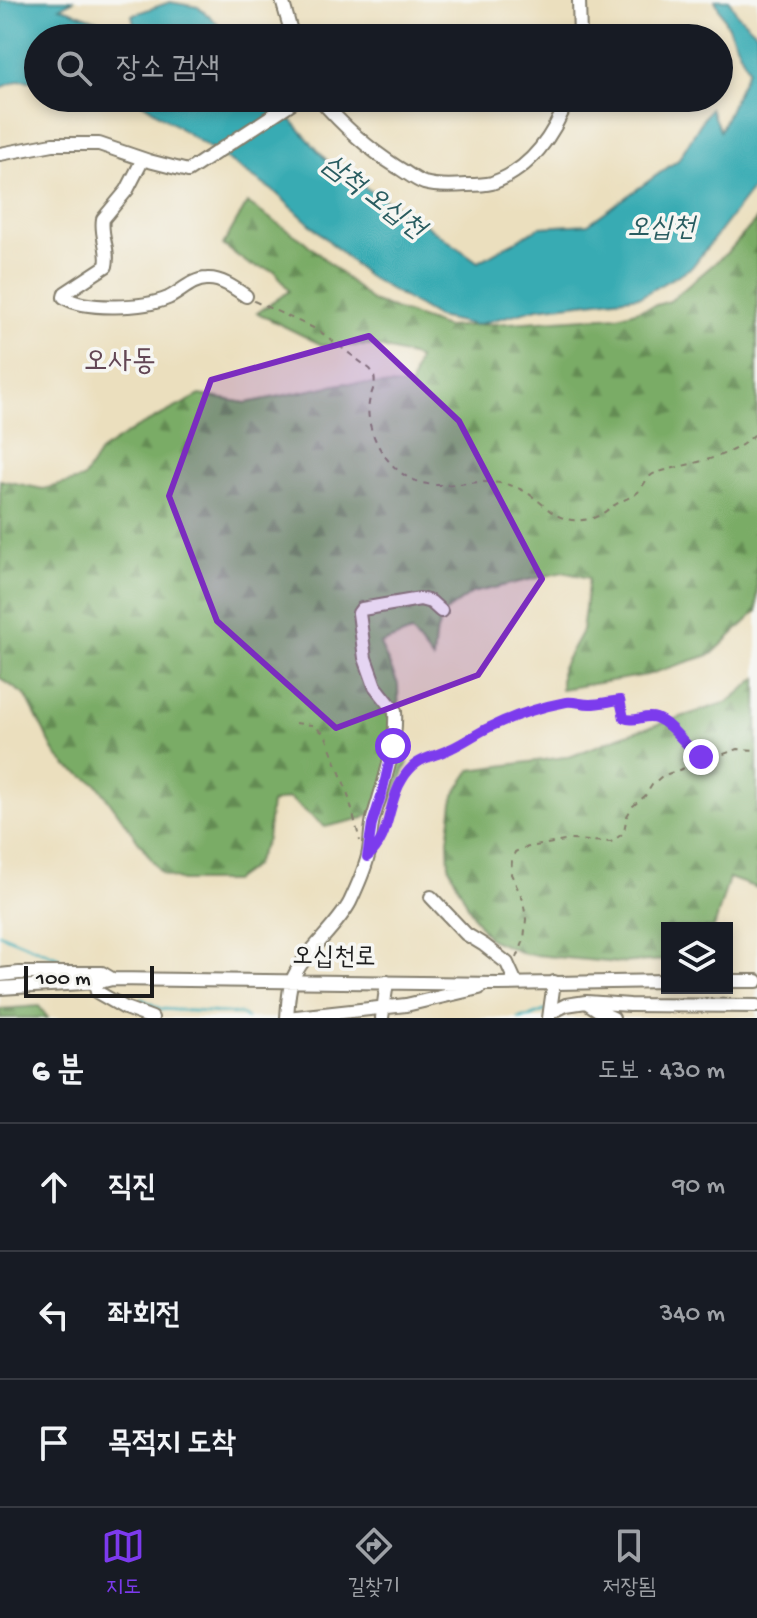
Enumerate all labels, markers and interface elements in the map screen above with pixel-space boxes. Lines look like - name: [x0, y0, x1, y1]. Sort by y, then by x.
- search box: [24, 24, 733, 112]
- icon: search: [52, 46, 96, 90]
- text: 장소 검색: [116, 53, 220, 88]
- water label: 삼척 오십천: [315, 149, 433, 249]
- water label: 오십천: [627, 213, 697, 246]
- district label: 오사동: [84, 346, 156, 381]
- route start: [375, 728, 411, 764]
- route end: [683, 739, 719, 775]
- map controls: [661, 922, 733, 994]
- button: layers: [661, 922, 733, 994]
- street label: 오십천로: [292, 943, 376, 975]
- scale bar: [24, 962, 154, 998]
- text: 100 m: [36, 967, 91, 993]
- text: 6 분: [32, 1053, 85, 1093]
- text: 도보 · 430 m: [598, 1057, 725, 1088]
- icon: ahead: [32, 1165, 76, 1209]
- text: 직진: [108, 1172, 156, 1207]
- text: 90 m: [673, 1172, 725, 1203]
- icon: left: [32, 1293, 76, 1337]
- text: 좌회전: [108, 1300, 180, 1335]
- text: 340 m: [660, 1300, 725, 1331]
- icon: arrive: [32, 1421, 76, 1465]
- text: 목적지 도착: [108, 1428, 236, 1463]
- tab: 지도: [101, 1524, 145, 1602]
- tab: 길찾기: [347, 1524, 400, 1602]
- tab: 저장됨: [603, 1524, 656, 1602]

